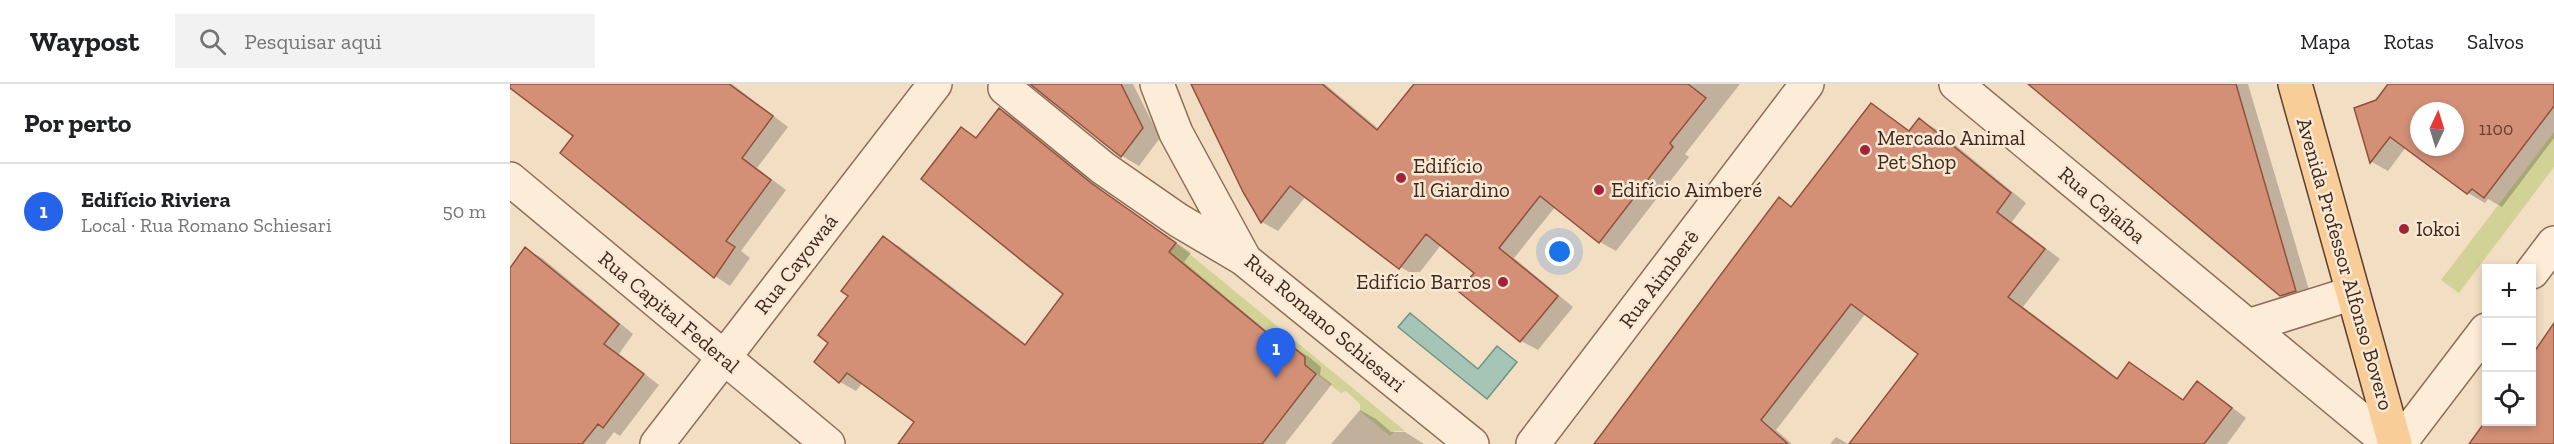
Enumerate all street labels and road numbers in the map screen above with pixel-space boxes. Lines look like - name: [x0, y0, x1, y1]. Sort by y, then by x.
- street label: Avenida Professor Alfonso Bovero: [2292, 115, 2399, 413]
- street label: Rua Cajaíba: [2053, 161, 2151, 249]
- street label: Rua Cayowaá: [749, 209, 842, 319]
- street label: Rua Aimberê: [1614, 225, 1704, 333]
- street label: Rua Capital Federal: [594, 245, 745, 378]
- street label: Rua Romano Schiesari: [1240, 248, 1411, 397]

